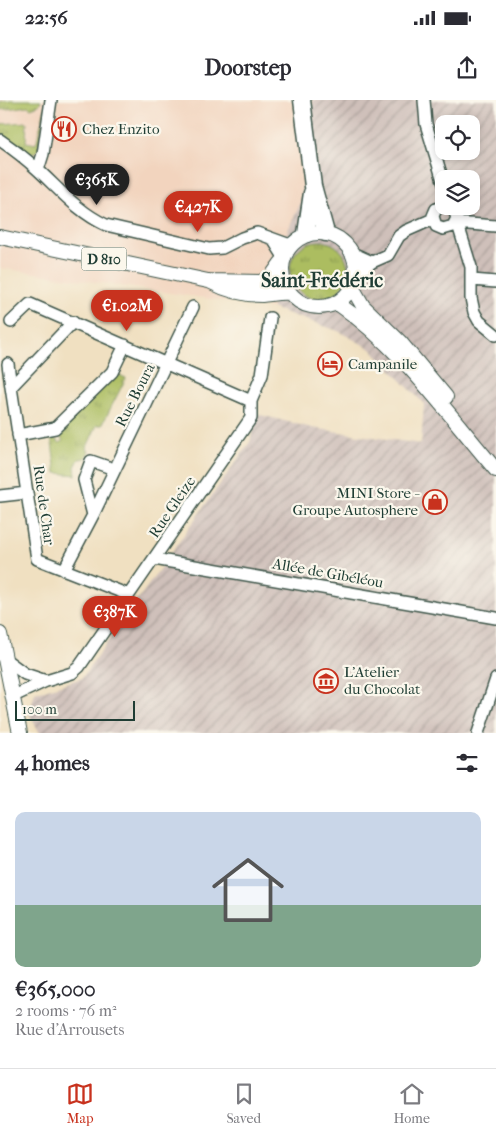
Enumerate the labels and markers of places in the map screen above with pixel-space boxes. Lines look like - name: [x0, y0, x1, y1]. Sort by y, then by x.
- restaurant icon: Chez Enzito: [51, 116, 77, 142]
- place label: Chez Enzito: [82, 120, 160, 138]
- pin: €365K: [62, 164, 132, 206]
- pin: €427K: [163, 190, 233, 233]
- pin: €1.02M: [86, 290, 168, 332]
- hotel icon: Campanile: [317, 351, 343, 377]
- place label: Campanile: [348, 355, 418, 373]
- place label: MINI Store - Groupe Autosphere: [292, 484, 420, 519]
- shop icon: MINI Store - Groupe Autosphere: [422, 489, 448, 515]
- pin: €387K: [80, 596, 150, 638]
- place label: L'Atelier du Chocolat: [344, 663, 421, 698]
- museum icon: L'Atelier du Chocolat: [313, 668, 339, 694]

